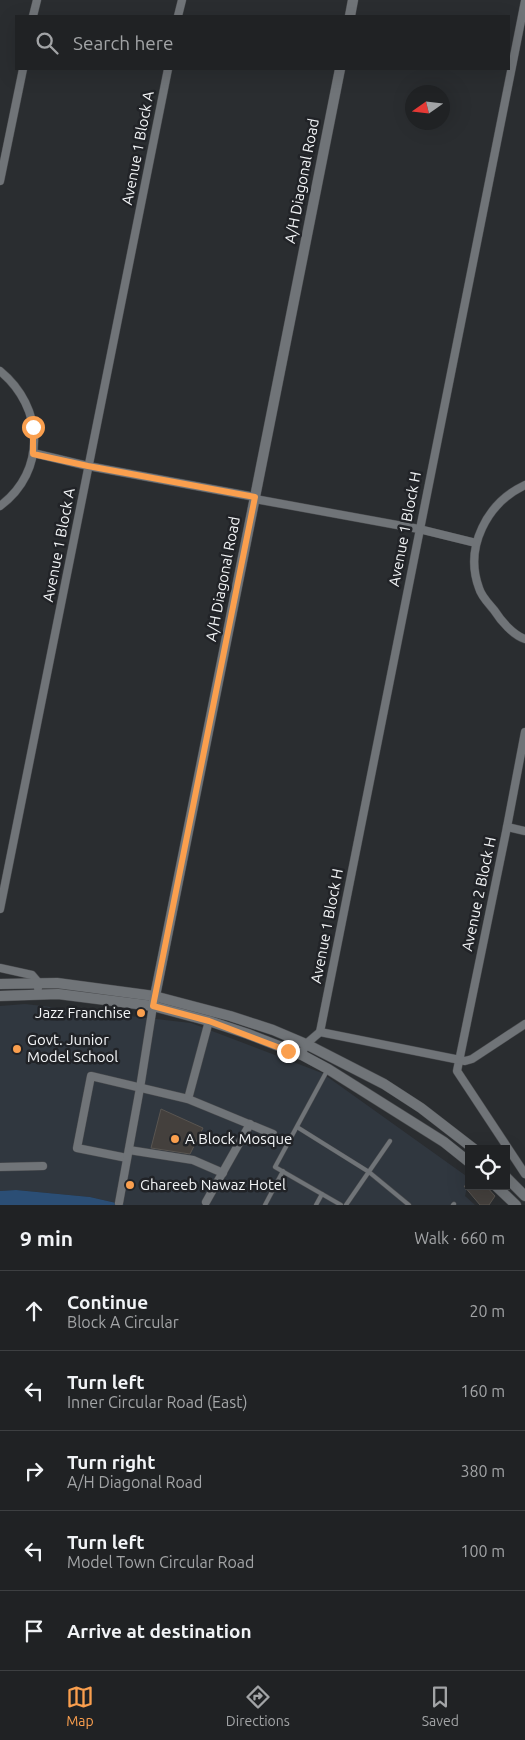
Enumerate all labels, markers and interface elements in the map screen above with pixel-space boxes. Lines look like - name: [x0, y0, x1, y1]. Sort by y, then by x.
- search box: [15, 15, 510, 70]
- icon: search: [33, 29, 61, 57]
- text: Search here: [73, 32, 173, 54]
- north arrow: [405, 85, 450, 130]
- street label: Avenue 1 Block A: [118, 89, 157, 206]
- street label: A/H Diagonal Road: [281, 117, 322, 245]
- route start: [22, 416, 45, 439]
- street label: Avenue 1 Block H: [385, 470, 424, 588]
- street label: Avenue 1 Block A: [39, 486, 78, 603]
- street label: A/H Diagonal Road: [202, 515, 243, 643]
- street label: Avenue 2 Block H: [458, 835, 499, 953]
- street label: Avenue 1 Block H: [307, 867, 346, 985]
- place label: Jazz Franchise: [35, 1004, 131, 1021]
- marker: Jazz Franchise: [135, 1007, 147, 1019]
- place label: Govt. Junior Model School: [27, 1031, 118, 1065]
- route end: [277, 1040, 300, 1063]
- marker: Govt. Junior Model School: [11, 1043, 23, 1055]
- place label: A Block Mosque: [185, 1130, 292, 1147]
- marker: A Block Mosque: [169, 1133, 181, 1145]
- map controls: [465, 1145, 510, 1190]
- button: locate: [465, 1145, 510, 1190]
- place label: Ghareeb Nawaz Hotel: [140, 1176, 286, 1193]
- marker: Ghareeb Nawaz Hotel: [124, 1179, 136, 1191]
- text: 9 min: [20, 1226, 73, 1250]
- text: Walk · 660 m: [414, 1229, 505, 1247]
- text: Continue: [67, 1291, 148, 1313]
- icon: ahead: [20, 1297, 48, 1325]
- text: 20 m: [469, 1302, 505, 1320]
- text: Block A Circular: [67, 1313, 179, 1331]
- text: Turn left: [67, 1371, 145, 1393]
- icon: left: [20, 1377, 48, 1405]
- text: 160 m: [460, 1382, 505, 1400]
- text: Inner Circular Road (East): [67, 1393, 247, 1411]
- text: Turn right: [67, 1451, 155, 1473]
- icon: right: [20, 1457, 48, 1485]
- text: 380 m: [460, 1462, 505, 1480]
- text: A/H Diagonal Road: [67, 1473, 202, 1491]
- text: Turn left: [67, 1531, 145, 1553]
- icon: left: [20, 1537, 48, 1565]
- text: 100 m: [460, 1542, 505, 1560]
- text: Model Town Circular Road: [67, 1553, 254, 1571]
- icon: arrive: [20, 1617, 48, 1645]
- text: Arrive at destination: [67, 1620, 252, 1642]
- tab: Map: [66, 1683, 94, 1729]
- tab: Directions: [226, 1683, 290, 1729]
- tab: Saved: [422, 1683, 459, 1729]

